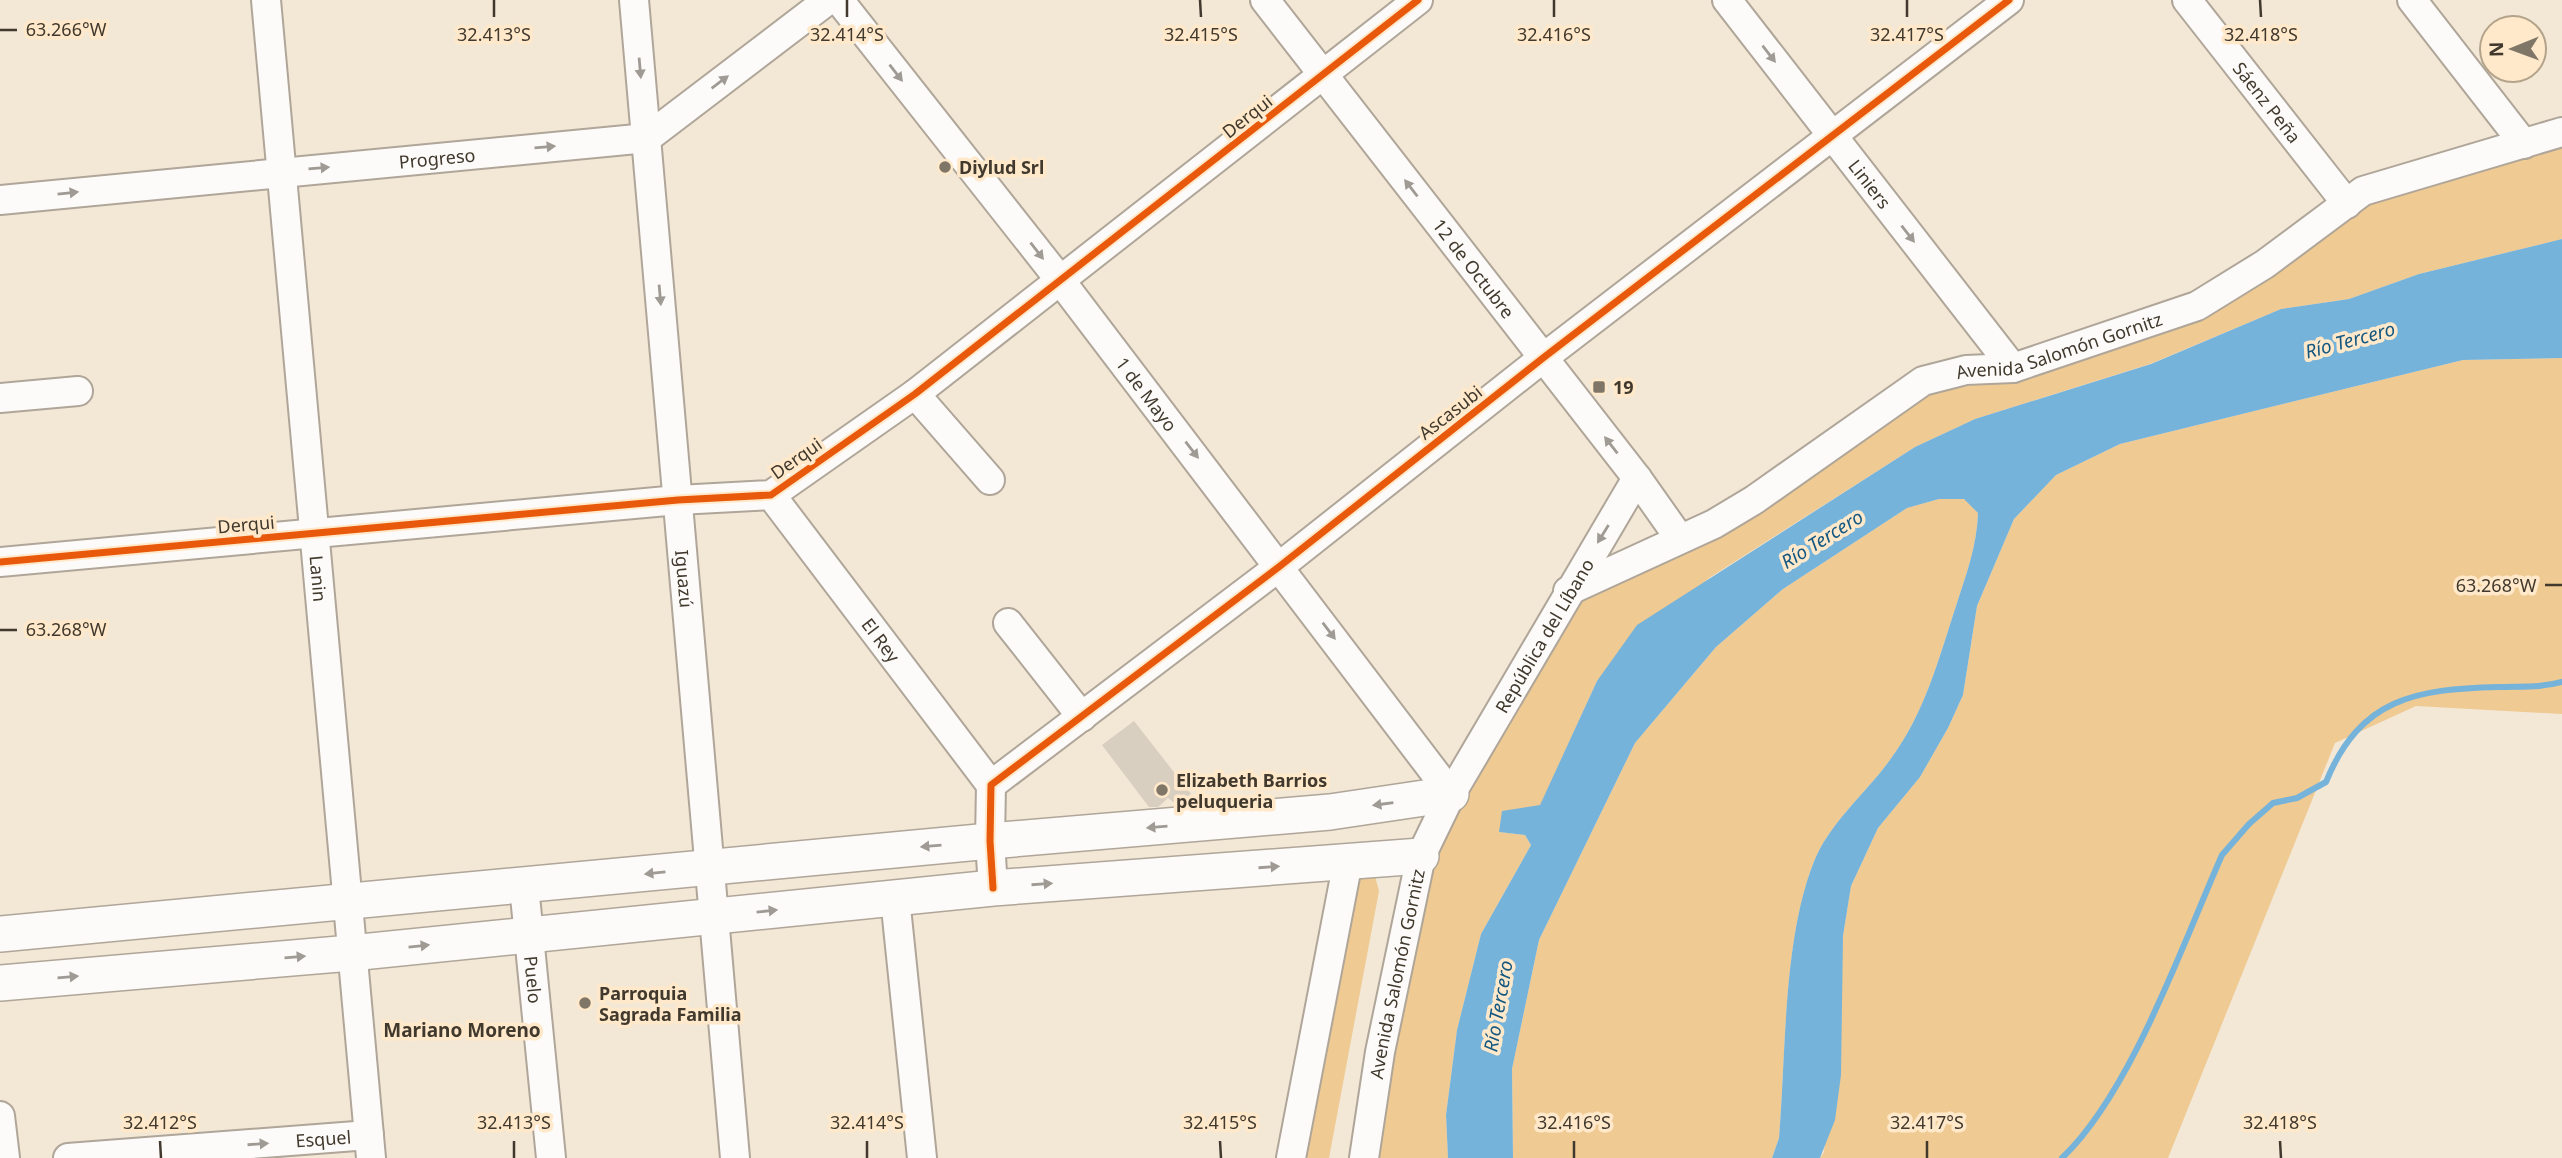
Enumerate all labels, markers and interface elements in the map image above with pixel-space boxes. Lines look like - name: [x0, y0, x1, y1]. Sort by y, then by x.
- north arrow: [2478, 14, 2548, 84]
- text: 63.266°W: [26, 17, 107, 41]
- text: 32.413°S: [457, 22, 531, 46]
- text: 32.414°S: [810, 22, 884, 46]
- text: 32.415°S: [1164, 22, 1238, 46]
- text: 32.416°S: [1517, 22, 1591, 46]
- text: 32.417°S: [1870, 22, 1944, 46]
- text: 32.418°S: [2224, 22, 2298, 46]
- text: N: [2483, 41, 2509, 57]
- one-way arrow: [1761, 45, 1775, 63]
- one-way arrow: [635, 57, 646, 79]
- street label: Sáenz Peña: [2228, 57, 2307, 148]
- one-way arrow: [889, 63, 904, 81]
- one-way arrow: [711, 75, 729, 90]
- street label: Derqui: [1217, 89, 1277, 143]
- one-way arrow: [534, 142, 556, 153]
- street label: Progreso: [398, 143, 476, 174]
- street label: Liniers: [1843, 154, 1897, 213]
- place label: Diylud Srl: [959, 155, 1044, 179]
- marker: Diylud Srl: [937, 159, 953, 175]
- one-way arrow: [308, 162, 330, 173]
- one-way arrow: [1403, 179, 1418, 197]
- one-way arrow: [57, 187, 79, 198]
- street label: 12 de Octubre: [1428, 214, 1520, 323]
- one-way arrow: [1901, 224, 1916, 242]
- one-way arrow: [1030, 242, 1044, 260]
- one-way arrow: [655, 284, 666, 306]
- street label: Avenida Salomón Gornitz: [1953, 307, 2165, 384]
- water label: Río Tercero: [2302, 316, 2398, 364]
- street label: 1 de Mayo: [1111, 352, 1183, 436]
- place label: 19: [1613, 375, 1634, 399]
- marker: 19: [1591, 379, 1607, 395]
- street label: Ascasubi: [1413, 380, 1487, 444]
- street label: Derqui: [766, 432, 826, 484]
- one-way arrow: [1603, 436, 1618, 454]
- one-way arrow: [1184, 441, 1199, 459]
- water label: Río Tercero: [1776, 504, 1868, 574]
- street label: Derqui: [216, 510, 276, 538]
- one-way arrow: [1596, 525, 1609, 544]
- street label: Iguazú: [670, 549, 699, 609]
- street label: Lanin: [304, 554, 333, 603]
- street label: República del Líbano: [1489, 554, 1599, 717]
- text: 63.268°W: [2456, 573, 2537, 597]
- street label: El Rey: [856, 613, 906, 668]
- text: 63.268°W: [26, 617, 107, 641]
- one-way arrow: [1322, 622, 1337, 640]
- place label: Elizabeth Barrios peluqueria: [1176, 768, 1327, 813]
- marker: Elizabeth Barrios peluqueria: [1154, 782, 1170, 798]
- one-way arrow: [1372, 799, 1394, 810]
- one-way arrow: [1146, 822, 1168, 833]
- one-way arrow: [919, 841, 941, 852]
- one-way arrow: [1258, 861, 1280, 872]
- street label: Avenida Salomón Gornitz: [1364, 867, 1430, 1081]
- one-way arrow: [644, 868, 666, 879]
- one-way arrow: [1031, 878, 1053, 889]
- one-way arrow: [756, 906, 778, 917]
- one-way arrow: [408, 940, 430, 951]
- one-way arrow: [284, 951, 306, 962]
- street label: Puelo: [519, 955, 548, 1004]
- water label: Río Tercero: [1477, 958, 1519, 1054]
- one-way arrow: [57, 971, 79, 982]
- place label: Parroquia Sagrada Familia: [599, 981, 742, 1026]
- marker: Parroquia Sagrada Familia: [577, 995, 593, 1011]
- district label: Mariano Moreno: [383, 1017, 541, 1043]
- text: 32.412°S: [123, 1110, 197, 1134]
- text: 32.413°S: [477, 1110, 551, 1134]
- text: 32.414°S: [830, 1110, 904, 1134]
- text: 32.415°S: [1183, 1110, 1257, 1134]
- text: 32.416°S: [1537, 1110, 1611, 1134]
- text: 32.417°S: [1890, 1110, 1964, 1134]
- text: 32.418°S: [2243, 1110, 2317, 1134]
- street label: Esquel: [295, 1124, 352, 1153]
- one-way arrow: [247, 1138, 269, 1149]

